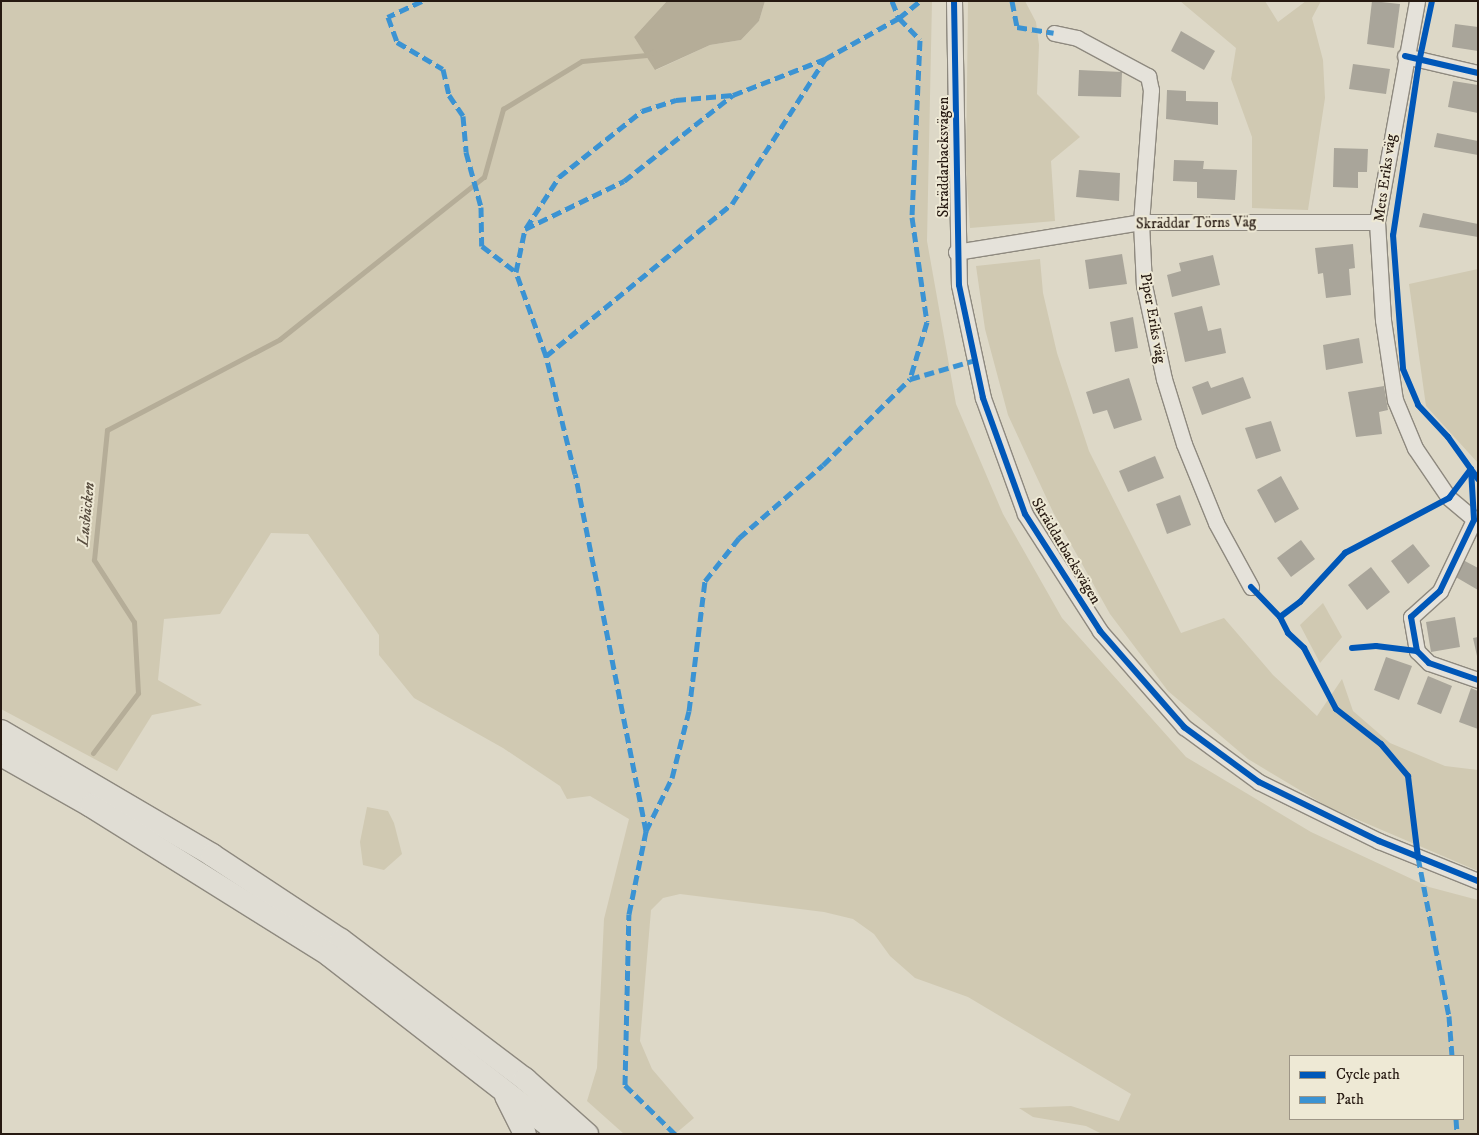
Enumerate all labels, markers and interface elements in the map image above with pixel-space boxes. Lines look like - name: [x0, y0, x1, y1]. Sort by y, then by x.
- street label: Skräddarbacksvägen: [935, 97, 953, 217]
- street label: Mets Eriks väg: [1370, 133, 1400, 223]
- street label: Skräddar Törns Väg: [1136, 213, 1256, 233]
- street label: Piper Eriks väg: [1136, 272, 1170, 364]
- water label: Lusbäcken: [73, 481, 99, 547]
- street label: Skräddarbacksvägen: [1027, 495, 1105, 607]
- legend: [1289, 1055, 1464, 1120]
- text: Cycle path: [1336, 1065, 1400, 1084]
- text: Path: [1336, 1090, 1364, 1109]

